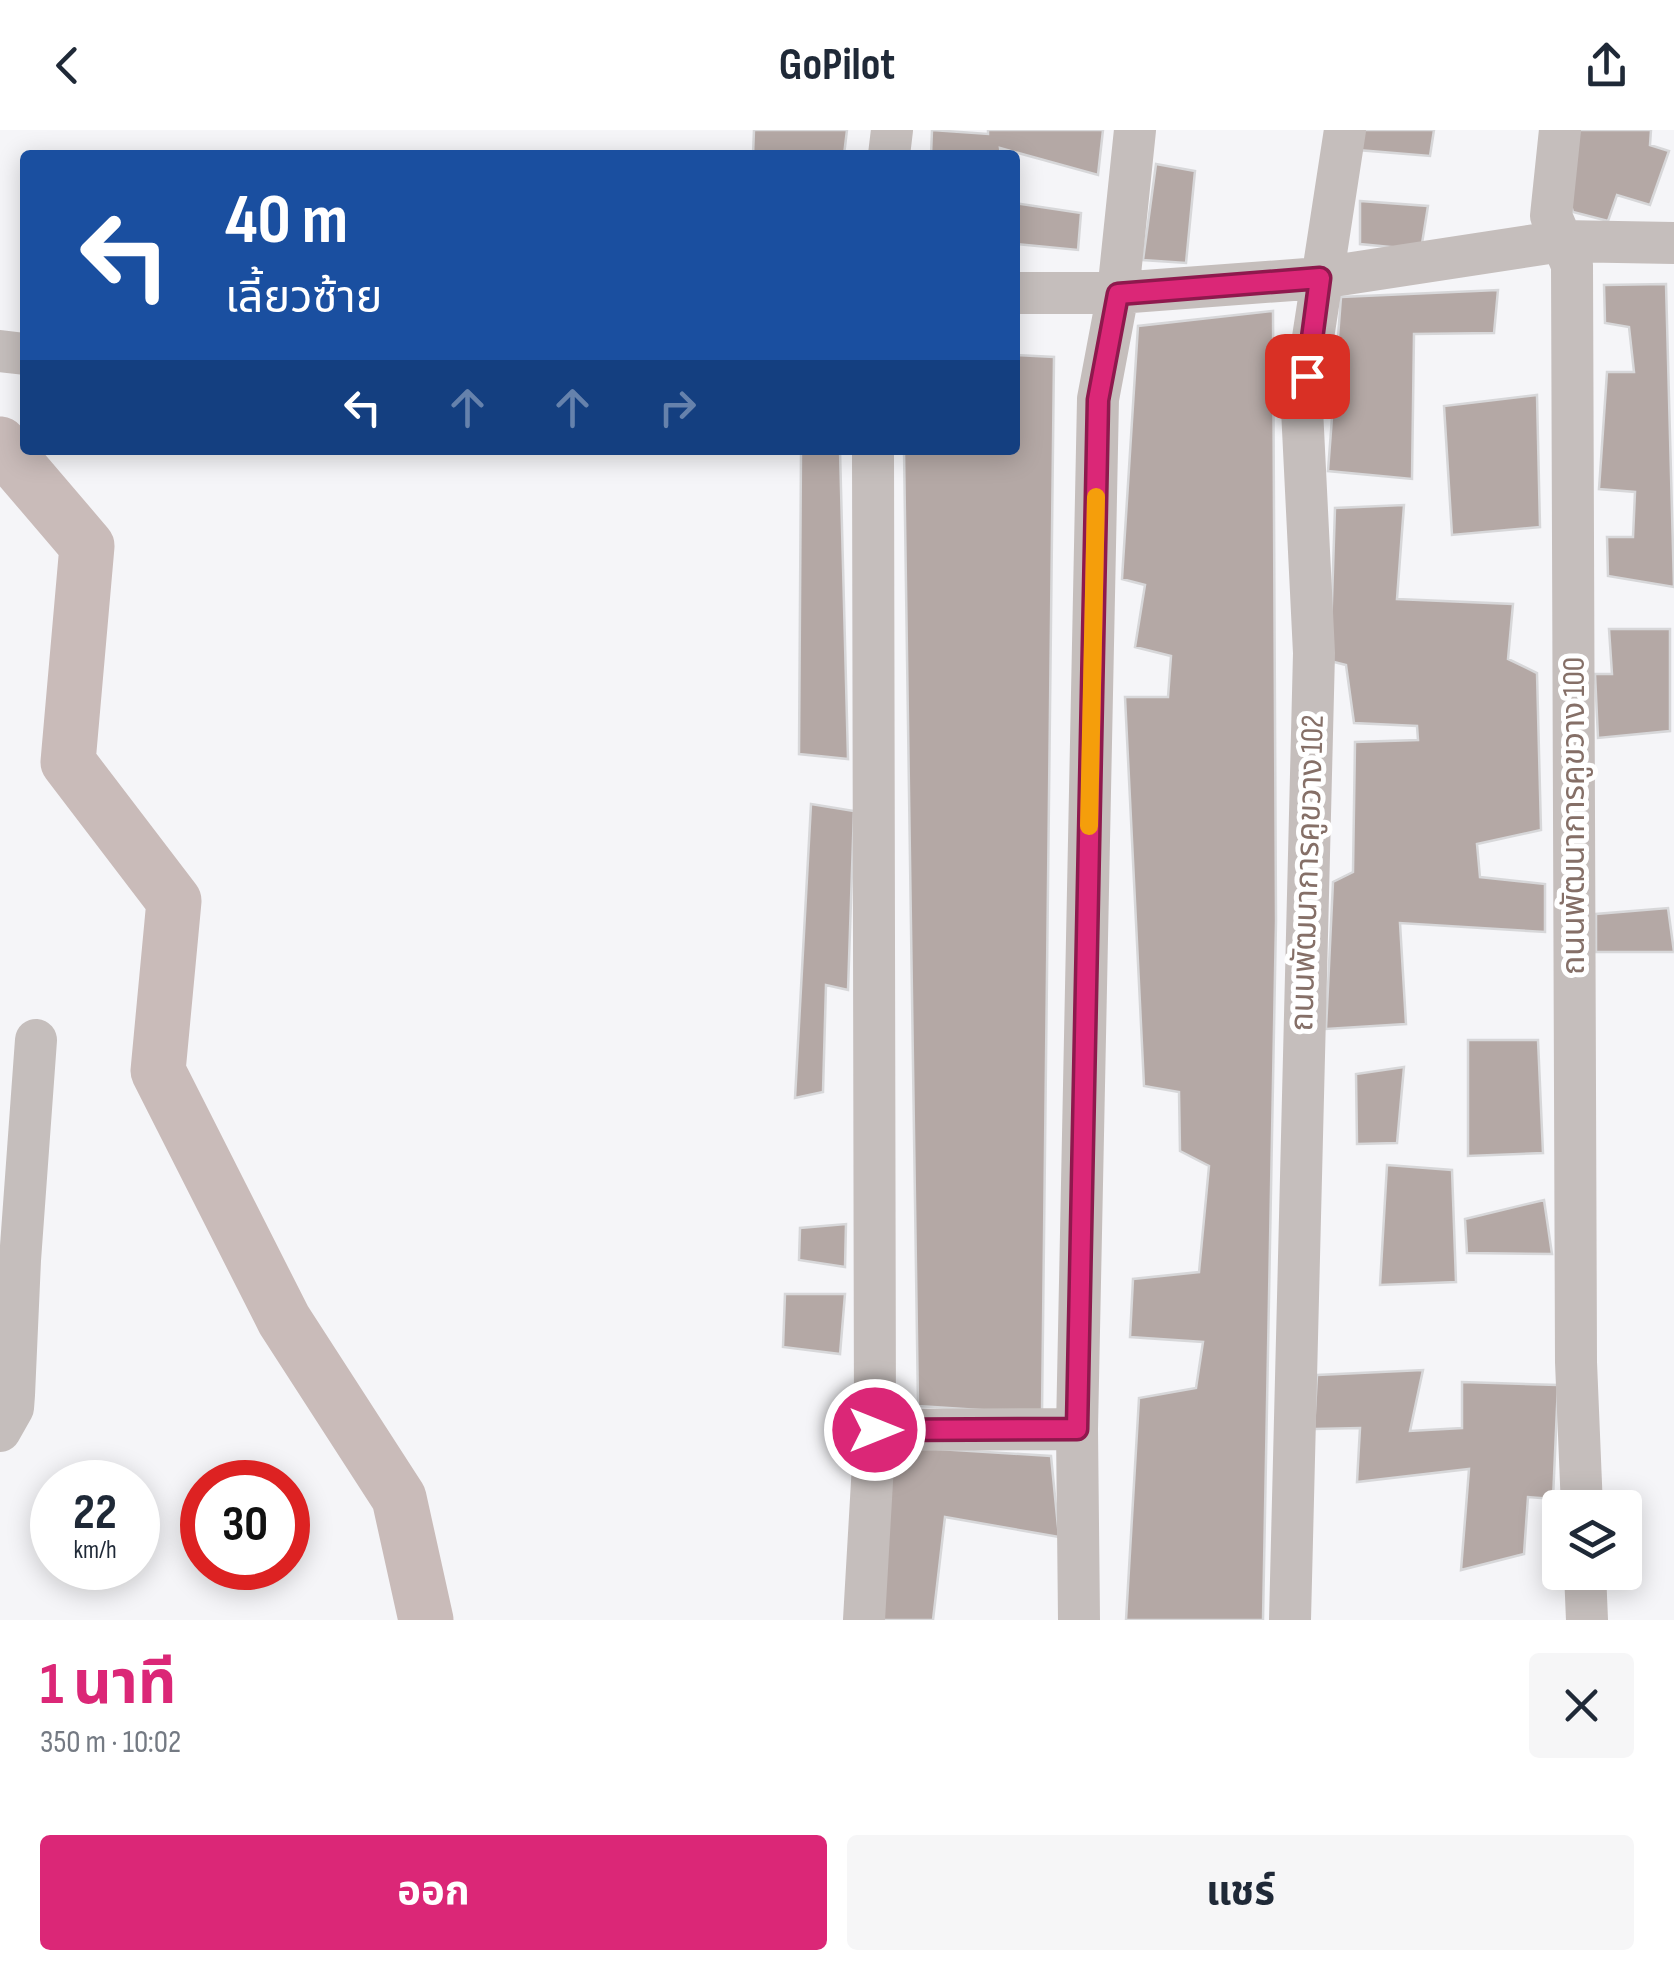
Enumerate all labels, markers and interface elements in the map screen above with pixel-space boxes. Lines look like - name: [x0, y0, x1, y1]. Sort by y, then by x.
- icon: back: [40, 38, 95, 93]
- text: GoPilot: [779, 38, 895, 93]
- icon: share: [1579, 38, 1634, 93]
- text: 40 m: [225, 179, 348, 263]
- icon: left: [60, 190, 190, 320]
- text: เลี้ยวซ้าย: [225, 271, 382, 326]
- pin: [1265, 334, 1350, 419]
- icon: arrive: [1280, 349, 1335, 404]
- icon: left: [335, 380, 390, 435]
- icon: ahead: [440, 380, 495, 435]
- icon: ahead: [545, 380, 600, 435]
- icon: right: [650, 380, 705, 435]
- street label: ถนนพัฒนาการคูขวาง 100: [1555, 657, 1594, 975]
- street label: ถนนพัฒนาการคูขวาง 102: [1283, 714, 1333, 1032]
- position arrow: [823, 1378, 927, 1482]
- speed limit sign: 30: [180, 1460, 310, 1590]
- text: 22: [73, 1483, 117, 1543]
- map controls: [1542, 1490, 1642, 1590]
- button: layers: [1542, 1490, 1642, 1590]
- text: km/h: [73, 1535, 117, 1566]
- text: 1 นาที: [40, 1649, 176, 1721]
- button: close: [1529, 1653, 1634, 1758]
- text: 350 m · 10:02: [40, 1723, 181, 1762]
- button: ออก: [40, 1835, 827, 1950]
- button: แชร์: [847, 1835, 1634, 1950]

